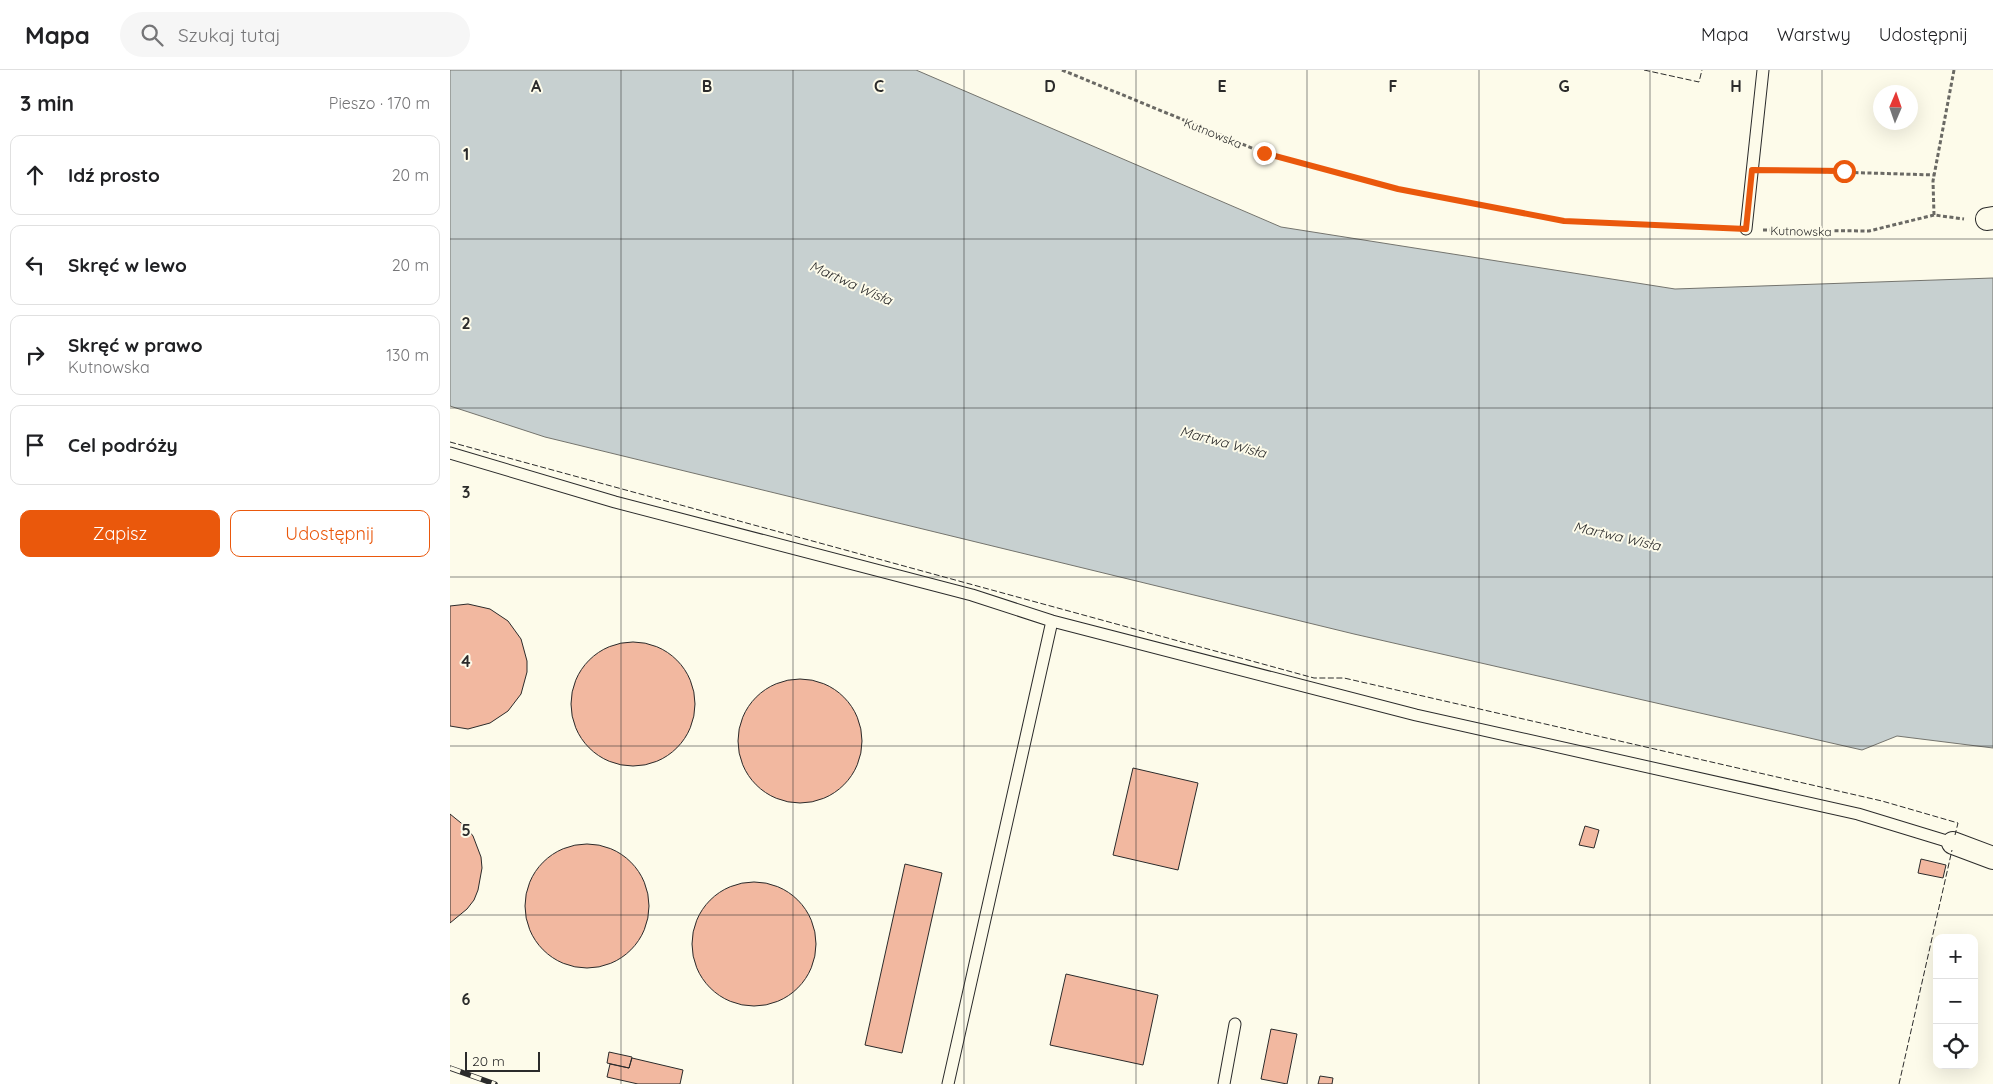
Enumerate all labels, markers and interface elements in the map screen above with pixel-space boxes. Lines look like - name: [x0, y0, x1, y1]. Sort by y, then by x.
- search box: [120, 12, 470, 57]
- text: Mapa: [25, 20, 90, 50]
- icon: search: [138, 21, 166, 49]
- text: Szukaj tutaj: [178, 23, 281, 47]
- text: Mapa: [1701, 23, 1749, 46]
- text: Warstwy: [1777, 23, 1851, 46]
- text: Udostępnij: [1879, 23, 1968, 46]
- text: A: [531, 76, 542, 96]
- text: B: [702, 76, 712, 96]
- text: C: [874, 76, 884, 96]
- text: D: [1044, 76, 1056, 96]
- text: E: [1217, 76, 1227, 96]
- text: F: [1389, 76, 1398, 96]
- text: G: [1558, 76, 1570, 96]
- text: H: [1730, 76, 1742, 96]
- north arrow: [1873, 85, 1918, 130]
- text: 3 min: [20, 90, 74, 116]
- text: Pieszo · 170 m: [329, 93, 430, 113]
- street label: Kutnowska: [1182, 115, 1244, 151]
- route end: [1253, 142, 1276, 165]
- text: 1: [463, 144, 469, 164]
- route start: [1833, 160, 1856, 183]
- icon: ahead: [21, 161, 49, 189]
- text: Idź prosto: [68, 163, 160, 187]
- text: 20 m: [392, 165, 429, 185]
- street label: Kutnowska: [1770, 223, 1832, 239]
- icon: left: [21, 251, 49, 279]
- text: Skręć w lewo: [68, 253, 187, 277]
- text: 20 m: [392, 255, 429, 275]
- water label: Martwa Wisła: [807, 257, 896, 310]
- text: 2: [461, 313, 471, 333]
- text: Skręć w prawo: [68, 333, 203, 357]
- icon: right: [21, 341, 49, 369]
- text: 130 m: [386, 345, 429, 365]
- text: Kutnowska: [68, 357, 150, 377]
- water label: Martwa Wisła: [1178, 422, 1270, 463]
- icon: arrive: [21, 431, 49, 459]
- text: Cel podróży: [68, 433, 178, 457]
- text: 3: [462, 482, 470, 502]
- button: Zapisz: [20, 510, 220, 557]
- button: Udostępnij: [230, 510, 430, 557]
- water label: Martwa Wisła: [1572, 517, 1664, 555]
- text: 4: [461, 651, 471, 671]
- text: 5: [461, 820, 471, 840]
- map controls: [1933, 934, 1978, 1069]
- button: +: [1933, 934, 1978, 979]
- button: −: [1933, 979, 1978, 1024]
- text: 6: [462, 989, 471, 1009]
- button: locate: [1933, 1024, 1978, 1069]
- scale bar: [465, 1049, 540, 1072]
- text: 20 m: [472, 1052, 505, 1070]

